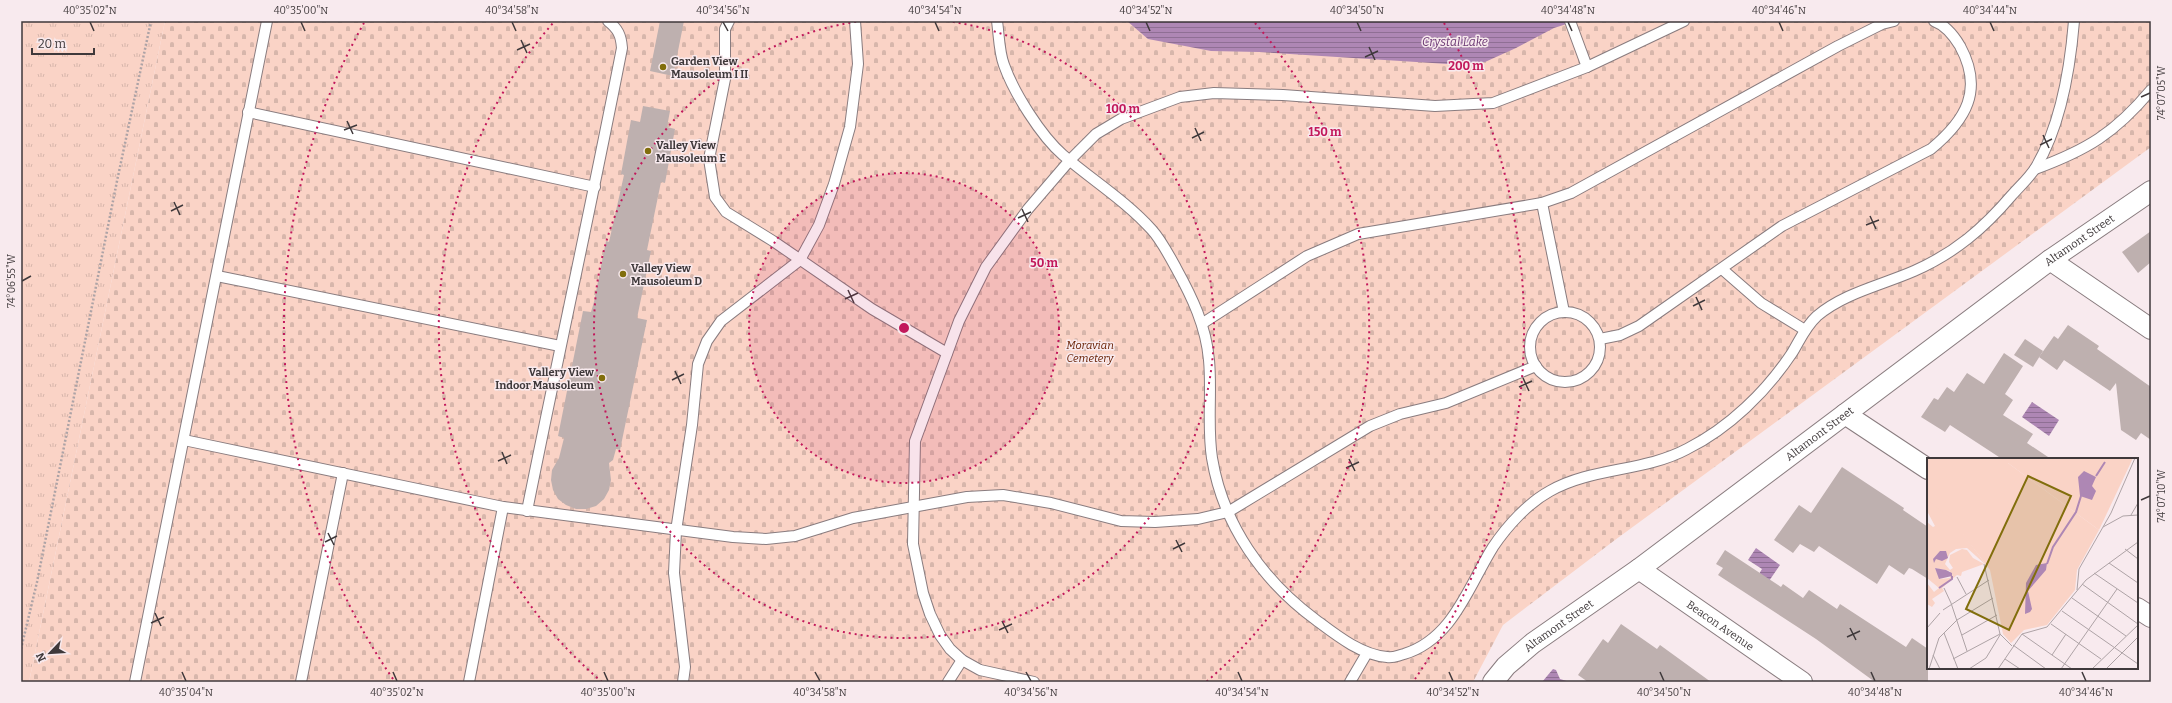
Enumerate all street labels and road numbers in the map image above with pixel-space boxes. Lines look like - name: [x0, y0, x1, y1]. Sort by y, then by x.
- street label: Altamont Street: [2042, 212, 2117, 269]
- street label: Altamont Street: [1783, 404, 1856, 464]
- street label: Altamont Street: [1521, 597, 1596, 655]
- street label: Beacon Avenue: [1684, 598, 1756, 654]

